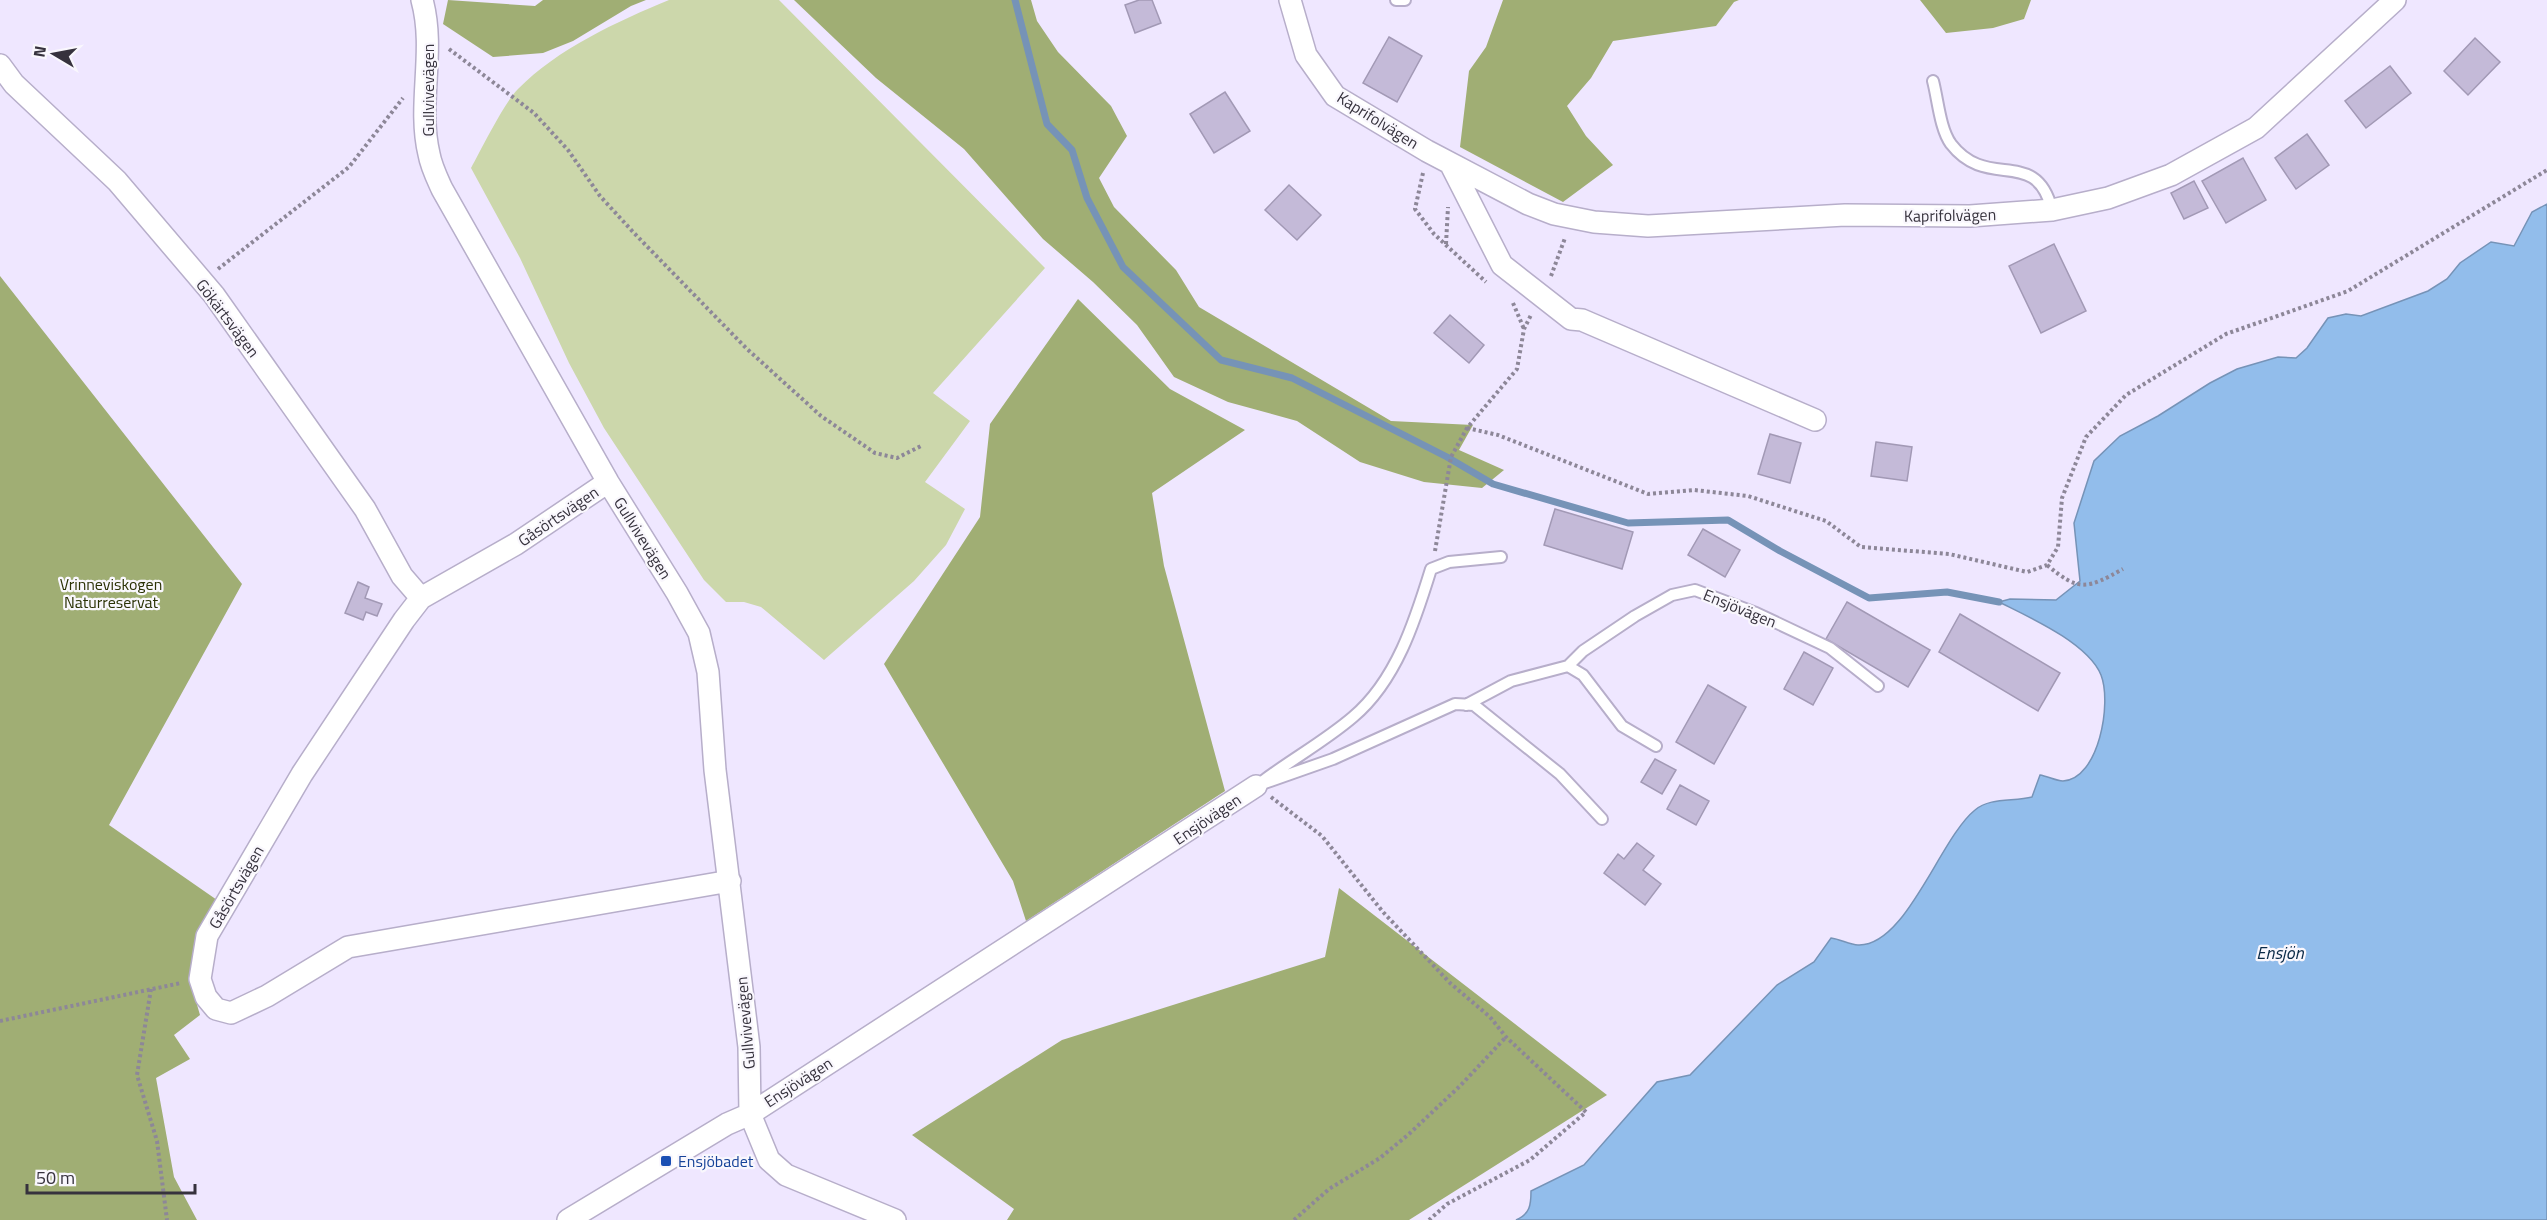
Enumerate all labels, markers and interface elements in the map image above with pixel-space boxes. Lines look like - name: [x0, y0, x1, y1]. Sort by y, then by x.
- north arrow: [24, 24, 84, 84]
- text: N: [26, 44, 52, 59]
- street label: Gullvivevägen: [416, 44, 440, 136]
- street label: Kaprifolvägen: [1332, 85, 1424, 155]
- street label: Kaprifolvägen: [1904, 202, 1996, 228]
- street label: Gökärtsvägen: [190, 274, 266, 362]
- street label: Gåsörtsvägen: [513, 480, 603, 552]
- street label: Gullvivevägen: [608, 492, 678, 584]
- park label: Vrinneviskogen Naturreservat: [60, 572, 162, 614]
- street label: Ensjövägen: [1700, 582, 1780, 634]
- street label: Ensjövägen: [1168, 787, 1246, 851]
- street label: Gåsörtsvägen: [202, 841, 270, 933]
- water label: Ensjön: [2256, 939, 2305, 966]
- street label: Gullvivevägen: [729, 976, 761, 1070]
- street label: Ensjövägen: [759, 1051, 837, 1113]
- place label: Ensjöbadet: [678, 1149, 754, 1173]
- marker: Ensjöbadet: [659, 1154, 673, 1168]
- scale bar: [27, 1157, 195, 1195]
- text: 50 m: [36, 1164, 75, 1191]

